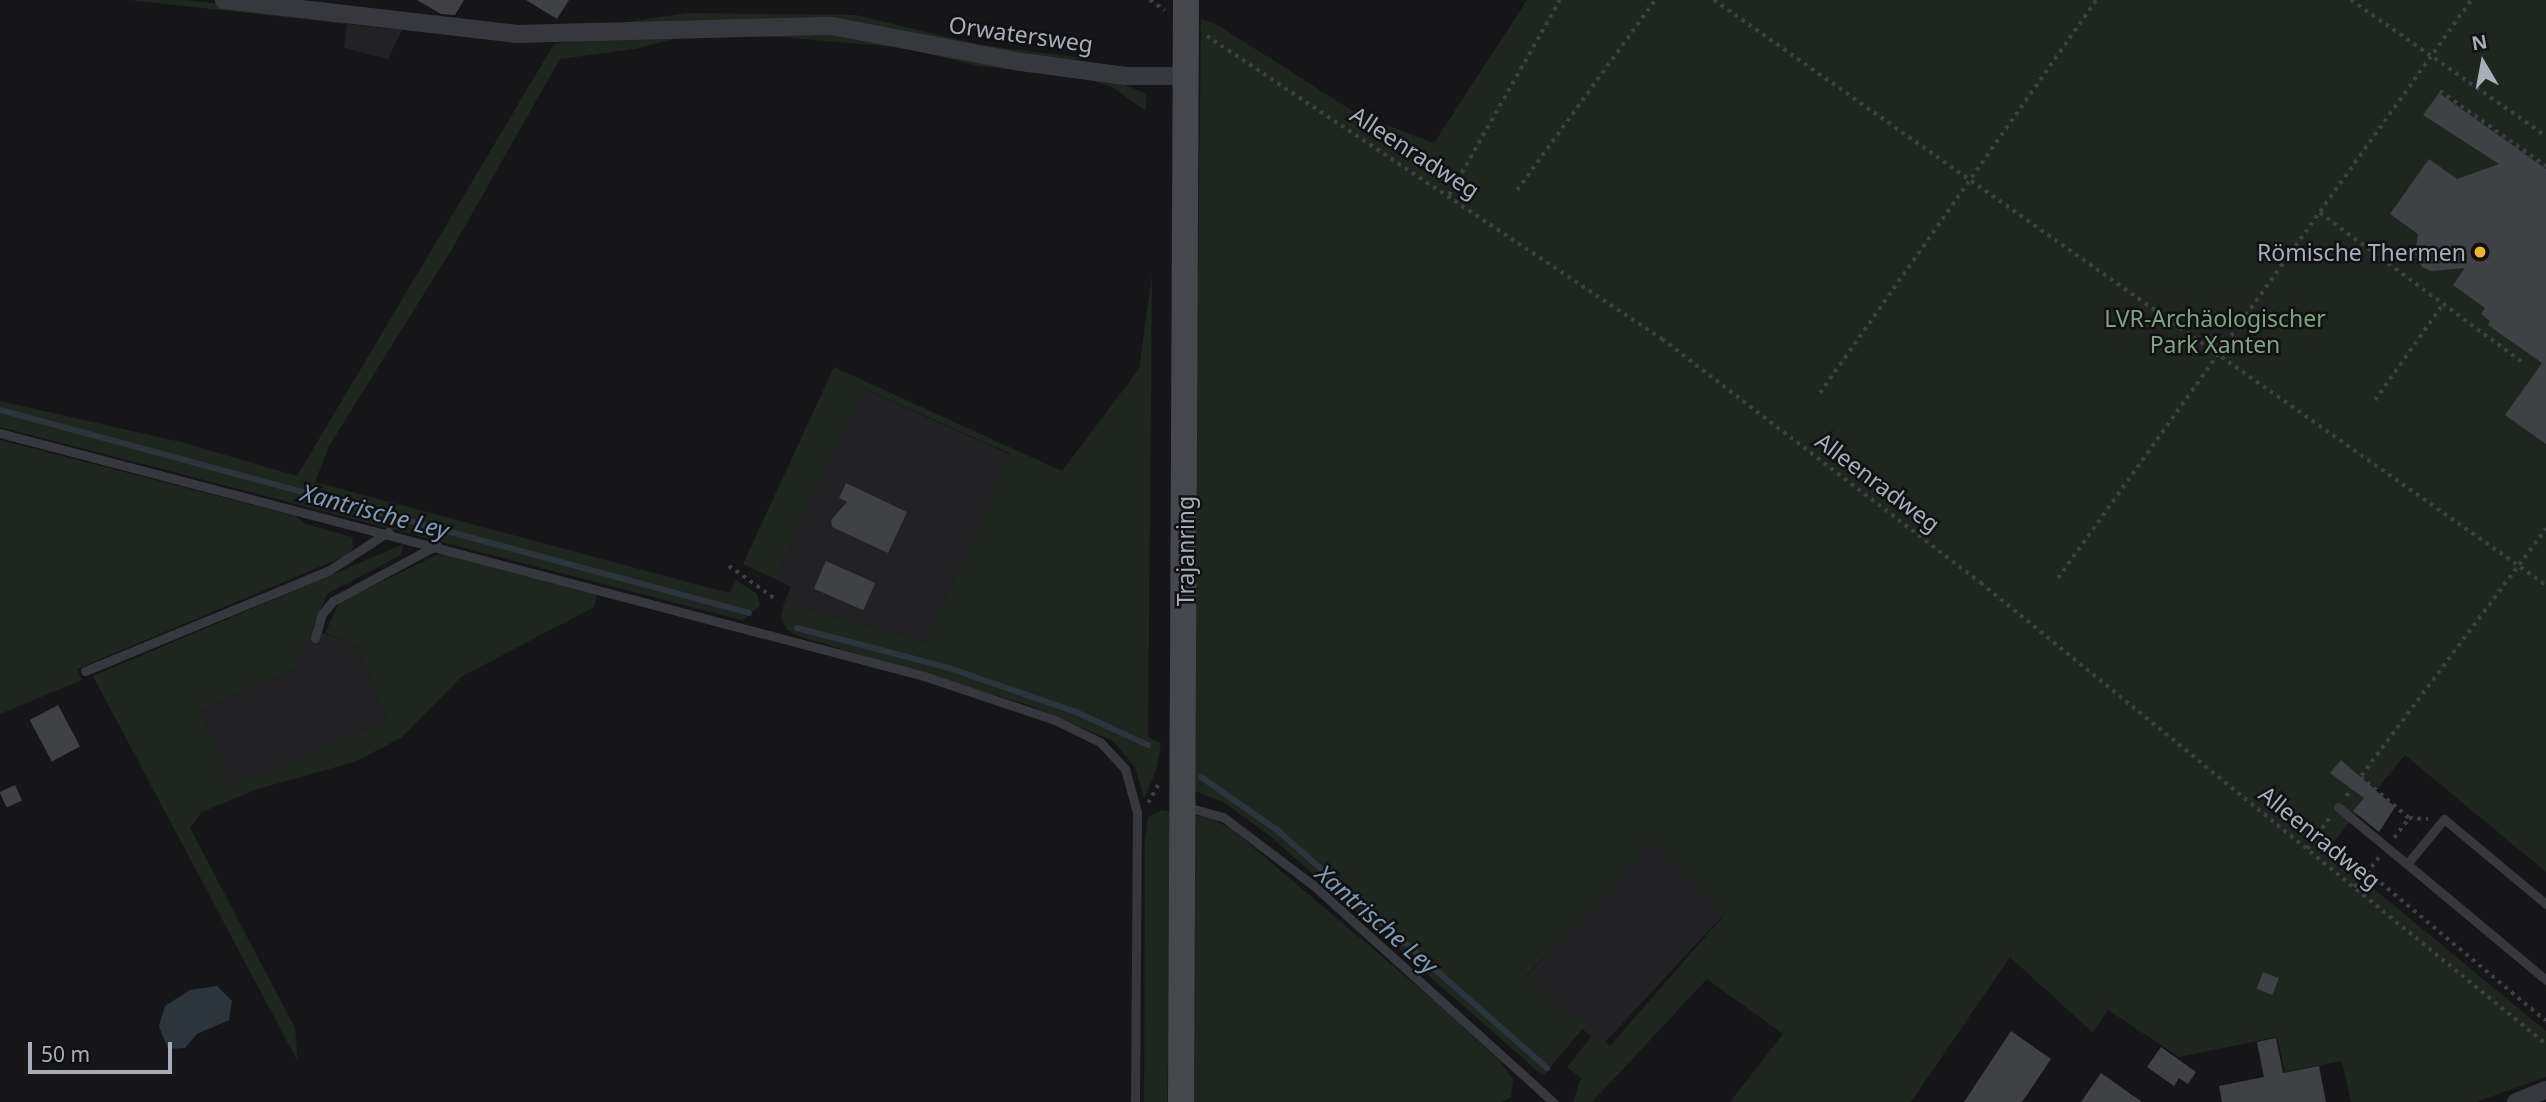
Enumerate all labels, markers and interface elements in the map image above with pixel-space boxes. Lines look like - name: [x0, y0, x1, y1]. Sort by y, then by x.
- street label: Orwatersweg: [947, 10, 1095, 58]
- north arrow: [2448, 28, 2518, 98]
- text: N: [2469, 28, 2489, 56]
- street label: Alleenradweg: [1345, 100, 1485, 204]
- place label: Römische Thermen: [2257, 238, 2466, 266]
- marker: Römische Thermen: [2472, 244, 2488, 260]
- park label: LVR-Archäologischer Park Xanten: [2104, 304, 2326, 358]
- street label: Alleenradweg: [1811, 426, 1945, 538]
- water label: Xantrische Ley: [298, 477, 452, 545]
- street label: Trajanring: [1171, 496, 1199, 606]
- street label: Alleenradweg: [2254, 780, 2386, 894]
- water label: Xantrische Ley: [1310, 858, 1444, 980]
- scale bar: [32, 1028, 175, 1072]
- text: 50 m: [41, 1040, 90, 1068]

